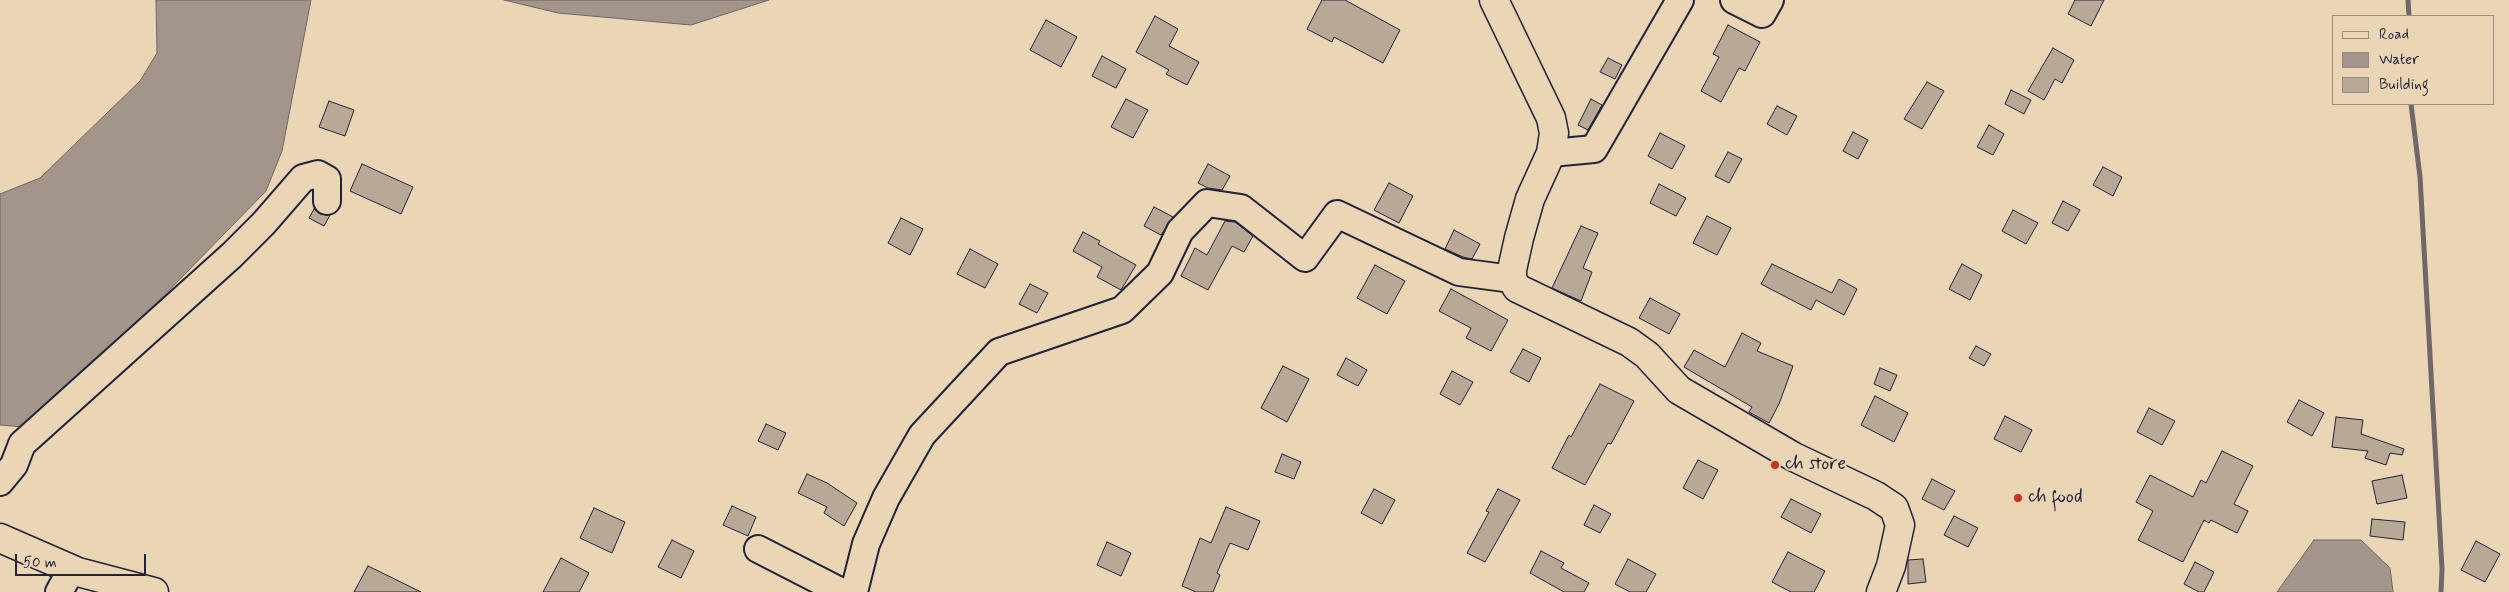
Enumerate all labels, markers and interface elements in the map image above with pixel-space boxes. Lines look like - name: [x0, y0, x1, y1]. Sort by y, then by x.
- legend: [2332, 15, 2494, 105]
- text: Road: [2379, 25, 2409, 45]
- text: Water: [2379, 50, 2419, 70]
- text: Building: [2379, 75, 2429, 95]
- place label: ch store: [1785, 454, 1846, 476]
- marker: ch store: [1769, 459, 1781, 471]
- place label: ch food: [2028, 487, 2083, 509]
- marker: ch food: [2012, 492, 2024, 504]
- scale bar: [18, 544, 149, 576]
- text: 50 m: [23, 553, 57, 573]

